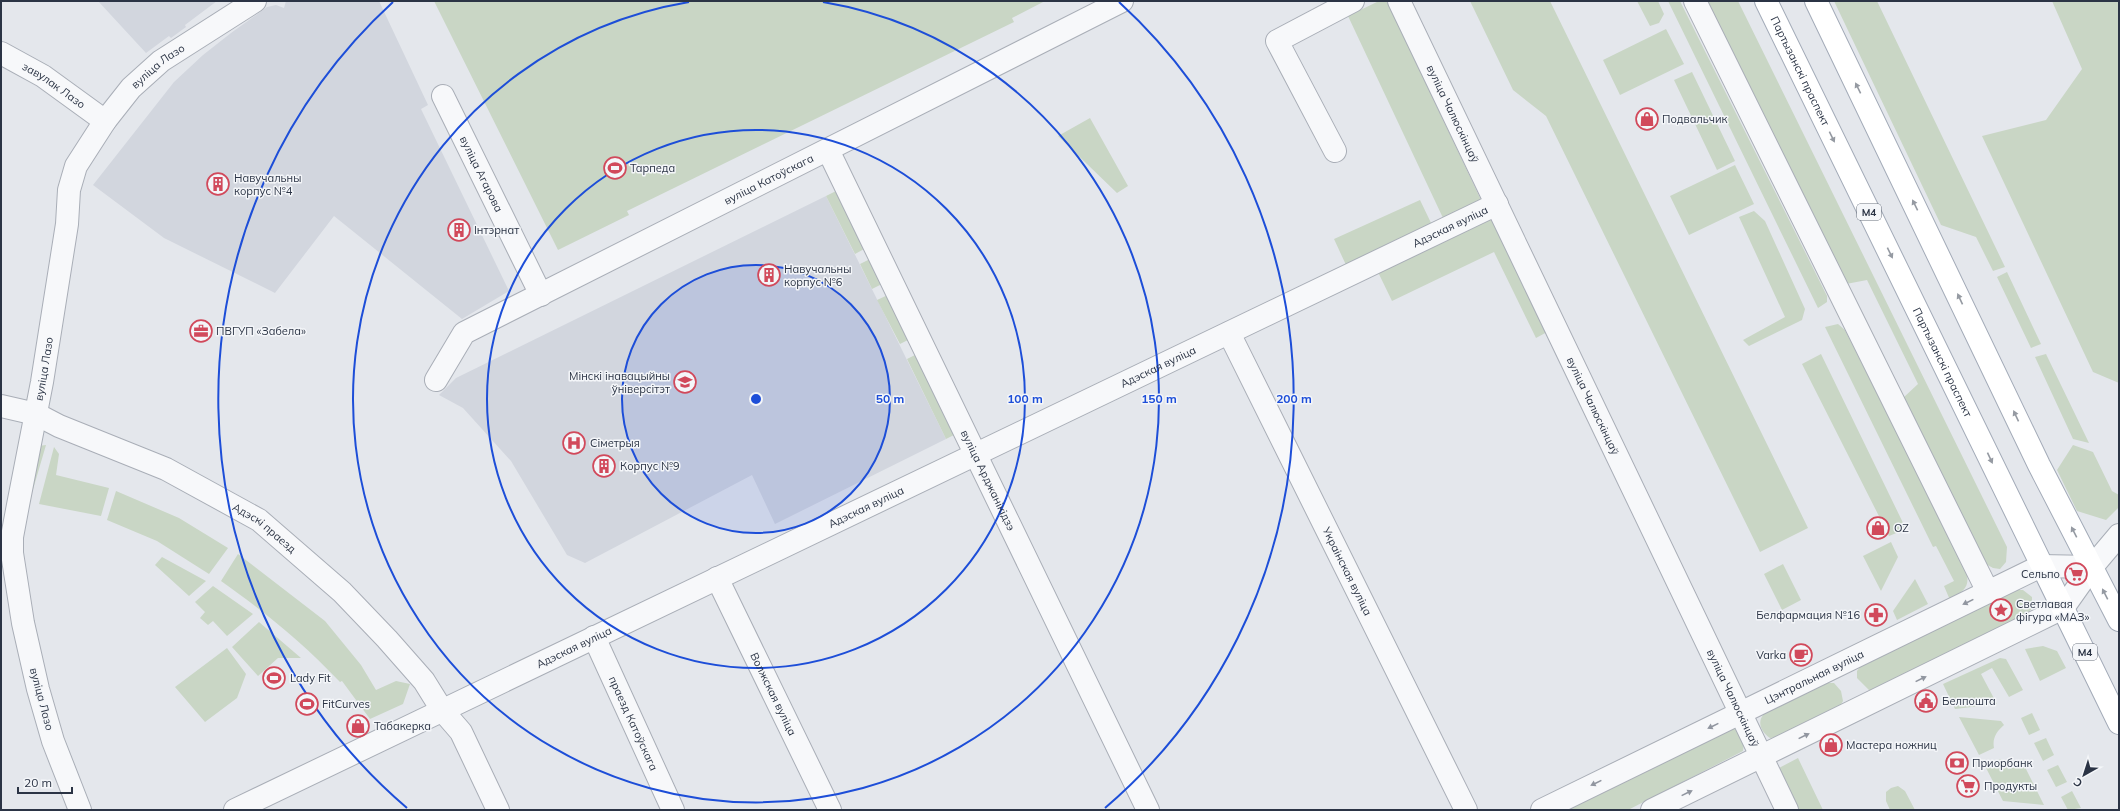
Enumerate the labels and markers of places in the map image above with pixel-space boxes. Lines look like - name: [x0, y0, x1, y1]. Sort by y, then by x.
- shop icon: Подвальчик: [1634, 106, 1660, 132]
- place label: Подвальчик: [1662, 112, 1728, 126]
- sports icon: Тарпеда: [602, 155, 628, 181]
- place label: Тарпеда: [630, 161, 675, 175]
- building icon: Навучальны корпус №4: [205, 171, 231, 197]
- place label: Навучальны корпус №4: [234, 171, 301, 198]
- building icon: Інтэрнат: [446, 217, 472, 243]
- place label: Інтэрнат: [474, 223, 519, 237]
- building icon: Навучальны корпус №6: [756, 262, 782, 288]
- place label: Навучальны корпус №6: [784, 262, 851, 289]
- office icon: ПВГУП «Забела»: [188, 318, 214, 344]
- place label: ПВГУП «Забела»: [216, 324, 306, 338]
- place label: Мінскі інавацыйны ўніверсітэт: [569, 369, 670, 396]
- school or university icon: Мінскі інавацыйны ўніверсітэт: [672, 369, 698, 395]
- centre of rings: [749, 392, 763, 406]
- hospital icon: Сіметрыя: [561, 430, 587, 456]
- place label: Сіметрыя: [590, 436, 640, 450]
- building icon: Корпус №9: [591, 453, 617, 479]
- place label: Корпус №9: [620, 459, 680, 473]
- shop icon: OZ: [1865, 515, 1891, 541]
- place label: OZ: [1894, 521, 1909, 535]
- supermarket icon: Сельпо: [2063, 561, 2089, 587]
- place label: Сельпо: [2021, 567, 2060, 581]
- place icon: Светлавая фігура «МАЗ»: [1988, 597, 2014, 623]
- place label: Светлавая фігура «МАЗ»: [2016, 597, 2089, 624]
- pharmacy icon: Белфармация №16: [1863, 602, 1889, 628]
- place label: Белфармация №16: [1756, 608, 1860, 622]
- cafe icon: Varka: [1788, 642, 1814, 668]
- place label: Varka: [1756, 648, 1786, 662]
- sports icon: Lady Fit: [261, 665, 287, 691]
- place label: Lady Fit: [290, 671, 331, 685]
- public building icon: Белпошта: [1913, 688, 1939, 714]
- sports icon: FitCurves: [294, 691, 320, 717]
- place label: Белпошта: [1942, 694, 1996, 708]
- place label: FitCurves: [322, 697, 370, 711]
- shop icon: Табакерка: [345, 713, 371, 739]
- place label: Табакерка: [374, 719, 431, 733]
- shop icon: Мастера ножниц: [1818, 732, 1844, 758]
- place label: Мастера ножниц: [1846, 738, 1937, 752]
- bank icon: Приорбанк: [1944, 750, 1970, 776]
- place label: Приорбанк: [1972, 756, 2032, 770]
- supermarket icon: Продукты: [1955, 773, 1981, 799]
- place label: Продукты: [1984, 779, 2037, 793]

